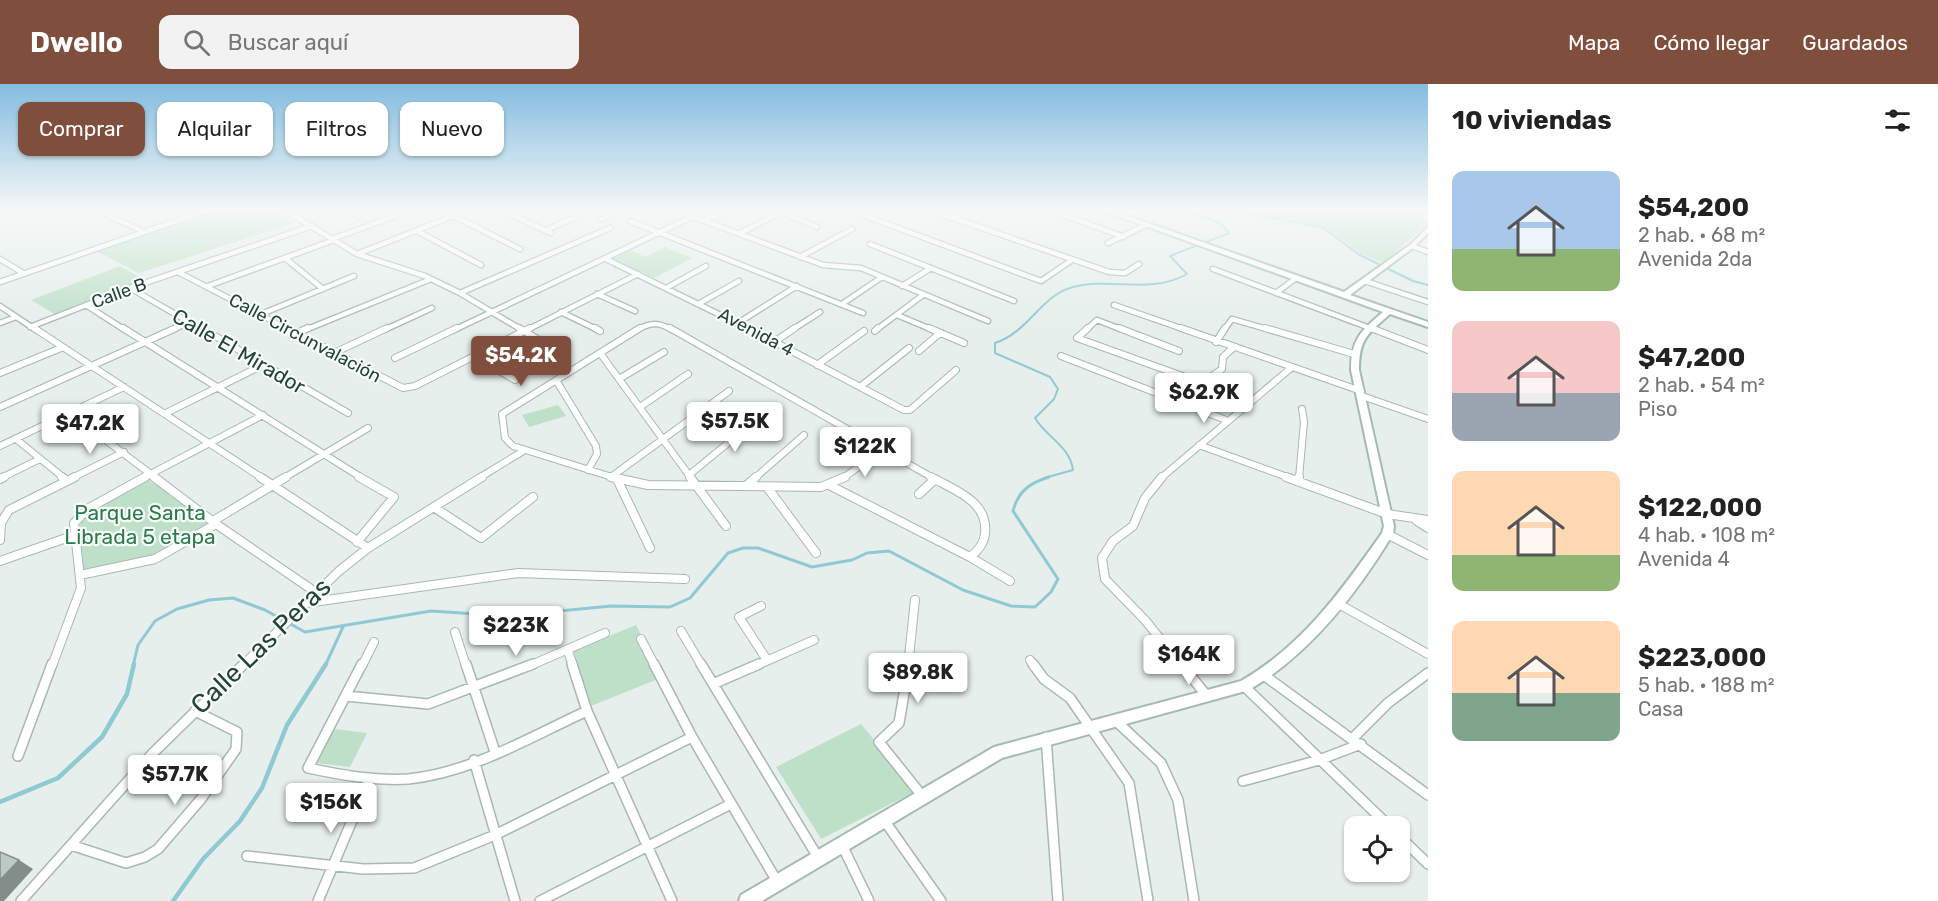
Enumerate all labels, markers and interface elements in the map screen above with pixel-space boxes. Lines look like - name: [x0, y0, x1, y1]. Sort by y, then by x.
- search box: [159, 15, 579, 69]
- text: Dwello: [30, 26, 123, 59]
- icon: search: [180, 26, 213, 59]
- text: Buscar aquí: [228, 29, 348, 56]
- text: Mapa: [1568, 30, 1620, 55]
- text: Cómo llegar: [1653, 30, 1769, 55]
- text: Guardados: [1802, 30, 1908, 55]
- chip: Comprar: [18, 102, 145, 156]
- chip: Alquilar: [157, 102, 273, 156]
- chip: Filtros: [285, 102, 388, 156]
- chip: Nuevo: [400, 102, 504, 156]
- icon: filters: [1881, 104, 1914, 137]
- text: 10 viviendas: [1452, 105, 1612, 136]
- text: $54,200: [1638, 192, 1749, 223]
- icon: home: [1500, 195, 1572, 267]
- text: 2 hab. · 68 m²: [1638, 223, 1765, 247]
- text: Avenida 2da: [1638, 247, 1752, 271]
- street label: Calle B: [88, 273, 150, 313]
- street label: Calle Circunvalación: [225, 289, 385, 387]
- street label: Calle El Mirador: [168, 303, 310, 399]
- street label: Avenida 4: [714, 303, 798, 361]
- pin: $54.2K: [472, 336, 570, 387]
- text: $47,200: [1638, 342, 1745, 373]
- text: $54.2K: [485, 343, 557, 367]
- icon: home: [1500, 345, 1572, 417]
- pin: $62.9K: [1155, 373, 1253, 424]
- text: 2 hab. · 54 m²: [1638, 373, 1765, 397]
- text: $62.9K: [1169, 380, 1239, 404]
- text: Piso: [1638, 397, 1677, 421]
- pin: $57.5K: [686, 402, 784, 453]
- pin: $47.2K: [41, 404, 139, 455]
- text: $57.5K: [701, 409, 769, 433]
- text: $47.2K: [56, 411, 124, 435]
- pin: $122K: [823, 427, 907, 478]
- text: $122K: [834, 434, 896, 458]
- text: $122,000: [1638, 492, 1762, 523]
- icon: home: [1500, 495, 1572, 567]
- park label: Parque Santa Librada 5 etapa: [64, 500, 216, 549]
- text: 4 hab. · 108 m²: [1638, 523, 1775, 547]
- text: Avenida 4: [1638, 547, 1730, 571]
- street label: Calle Las Peras: [185, 572, 337, 720]
- pin: $223K: [474, 606, 558, 657]
- text: $223K: [483, 613, 549, 637]
- pin: $164K: [1147, 635, 1231, 686]
- text: $164K: [1157, 642, 1221, 666]
- text: $223,000: [1638, 642, 1766, 673]
- icon: home: [1500, 645, 1572, 717]
- pin: $89.8K: [869, 653, 967, 704]
- text: $89.8K: [882, 660, 954, 684]
- text: 5 hab. · 188 m²: [1638, 673, 1775, 697]
- text: Casa: [1638, 697, 1684, 721]
- pin: $57.7K: [126, 755, 224, 806]
- text: $57.7K: [142, 762, 208, 786]
- pin: $156K: [289, 783, 373, 834]
- text: $156K: [300, 790, 362, 814]
- map controls: [1344, 816, 1410, 882]
- button: locate: [1344, 816, 1410, 882]

